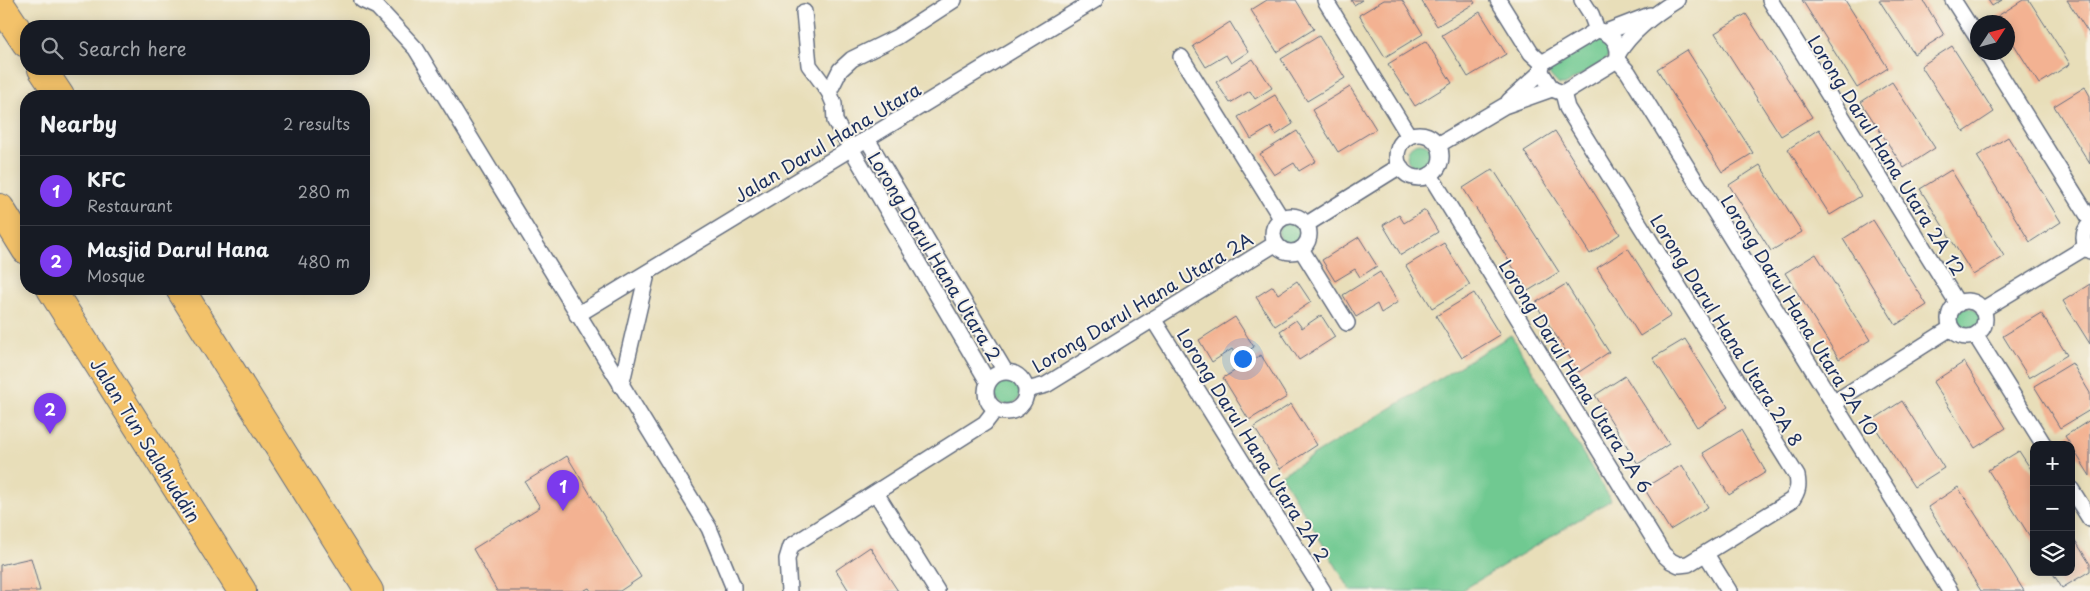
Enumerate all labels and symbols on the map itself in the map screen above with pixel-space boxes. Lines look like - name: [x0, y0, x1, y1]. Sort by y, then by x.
- north arrow: [1970, 15, 2015, 60]
- street label: Lorong Darul Hana Utara 2A 12: [1802, 30, 1972, 280]
- street label: Jalan Darul Hana Utara: [729, 75, 926, 209]
- street label: Lorong Darul Hana Utara 2: [862, 146, 1008, 366]
- street label: Lorong Darul Hana Utara 2A 10: [1715, 189, 1885, 441]
- street label: Lorong Darul Hana Utara 2A 8: [1644, 209, 1810, 451]
- street label: Lorong Darul Hana Utara 2A: [1026, 225, 1258, 379]
- street label: Lorong Darul Hana Utara 2A 6: [1493, 254, 1659, 498]
- street label: Lorong Darul Hana Utara 2A 2: [1171, 323, 1337, 567]
- your location: [1230, 346, 1256, 372]
- street label: Jalan Tun Salahuddin: [84, 352, 208, 528]
- pin: 2: [34, 393, 66, 434]
- pin: 1: [547, 470, 579, 511]

